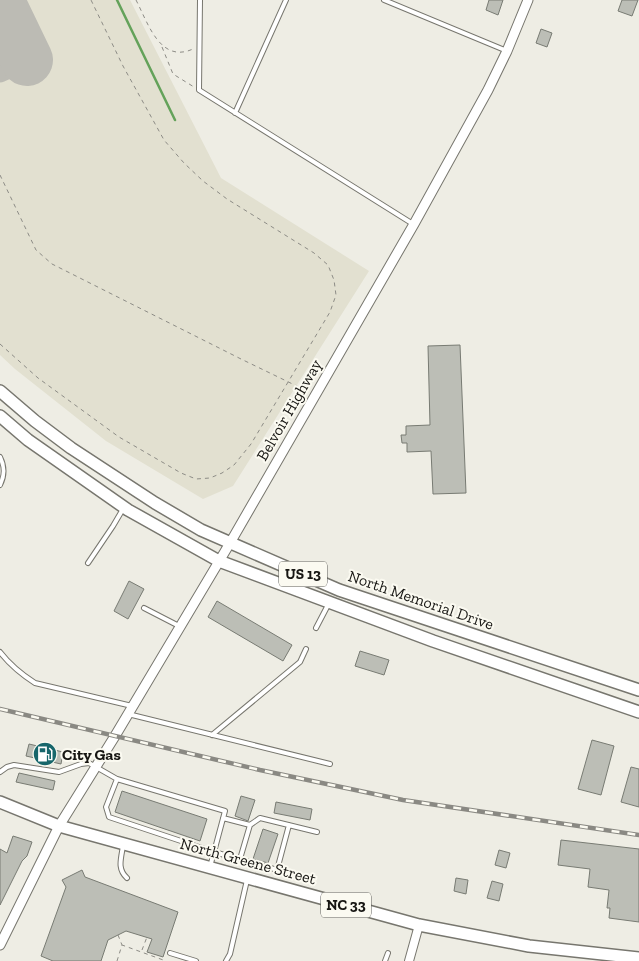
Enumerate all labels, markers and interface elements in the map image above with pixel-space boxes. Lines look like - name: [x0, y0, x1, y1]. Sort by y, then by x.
- street label: Belvoir Highway: [252, 355, 326, 464]
- road number: US 13: [279, 562, 327, 586]
- street label: North Memorial Drive: [346, 566, 496, 634]
- fuel station icon: City Gas: [32, 741, 58, 767]
- place label: City Gas: [62, 745, 121, 764]
- street label: North Greene Street: [178, 834, 318, 888]
- road number: NC 33: [321, 892, 371, 918]

